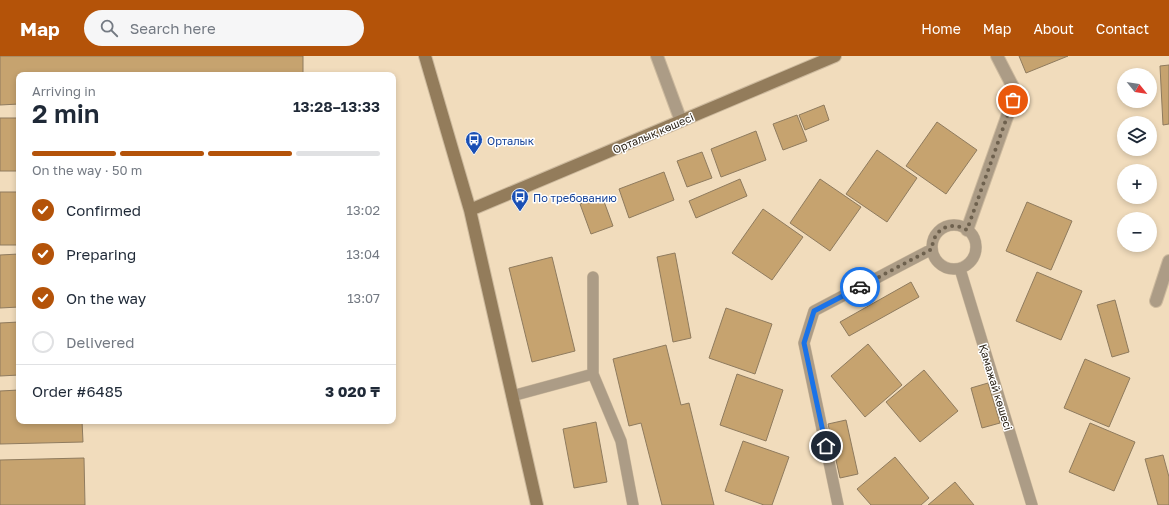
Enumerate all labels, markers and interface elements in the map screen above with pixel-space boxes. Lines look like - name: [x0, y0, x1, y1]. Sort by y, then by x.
- search box: [84, 10, 364, 46]
- text: Map: [20, 17, 60, 40]
- icon: search: [98, 17, 120, 39]
- text: Search here: [130, 19, 216, 37]
- text: Home: [921, 20, 961, 37]
- text: Map: [983, 20, 1011, 37]
- text: About: [1033, 20, 1074, 37]
- text: Contact: [1096, 20, 1149, 37]
- north arrow: [1117, 68, 1157, 108]
- map controls: [1117, 68, 1157, 252]
- text: Arriving in: [32, 83, 96, 99]
- pin: [996, 83, 1030, 117]
- icon: bag: [1002, 89, 1024, 111]
- text: 13:28–13:33: [293, 97, 380, 115]
- text: 2 min: [32, 98, 100, 129]
- street label: Орталық көшесі: [611, 110, 696, 156]
- button: layers: [1117, 116, 1157, 156]
- bus stop icon: Орталык: [464, 130, 484, 155]
- place label: Орталык: [487, 134, 535, 147]
- text: On the way · 50 m: [32, 162, 142, 178]
- button: +: [1117, 164, 1157, 204]
- bus stop icon: По требованию: [510, 187, 530, 212]
- place label: По требованию: [533, 191, 617, 204]
- icon: check: [32, 199, 54, 221]
- text: Confirmed: [66, 201, 141, 219]
- text: 13:02: [347, 202, 380, 218]
- button: −: [1117, 212, 1157, 252]
- icon: check: [32, 243, 54, 265]
- text: Preparing: [66, 245, 136, 263]
- text: 13:04: [346, 246, 380, 262]
- courier: [840, 267, 880, 307]
- icon: car: [849, 276, 871, 298]
- icon: check: [32, 287, 54, 309]
- text: On the way: [66, 289, 146, 307]
- text: 13:07: [347, 290, 380, 306]
- text: Delivered: [66, 333, 134, 351]
- street label: Қамажай көшесі: [977, 342, 1015, 432]
- text: Order #6485: [32, 382, 123, 400]
- text: 3 020 ₸: [325, 382, 380, 400]
- pin: [809, 429, 843, 463]
- icon: home: [815, 435, 837, 457]

